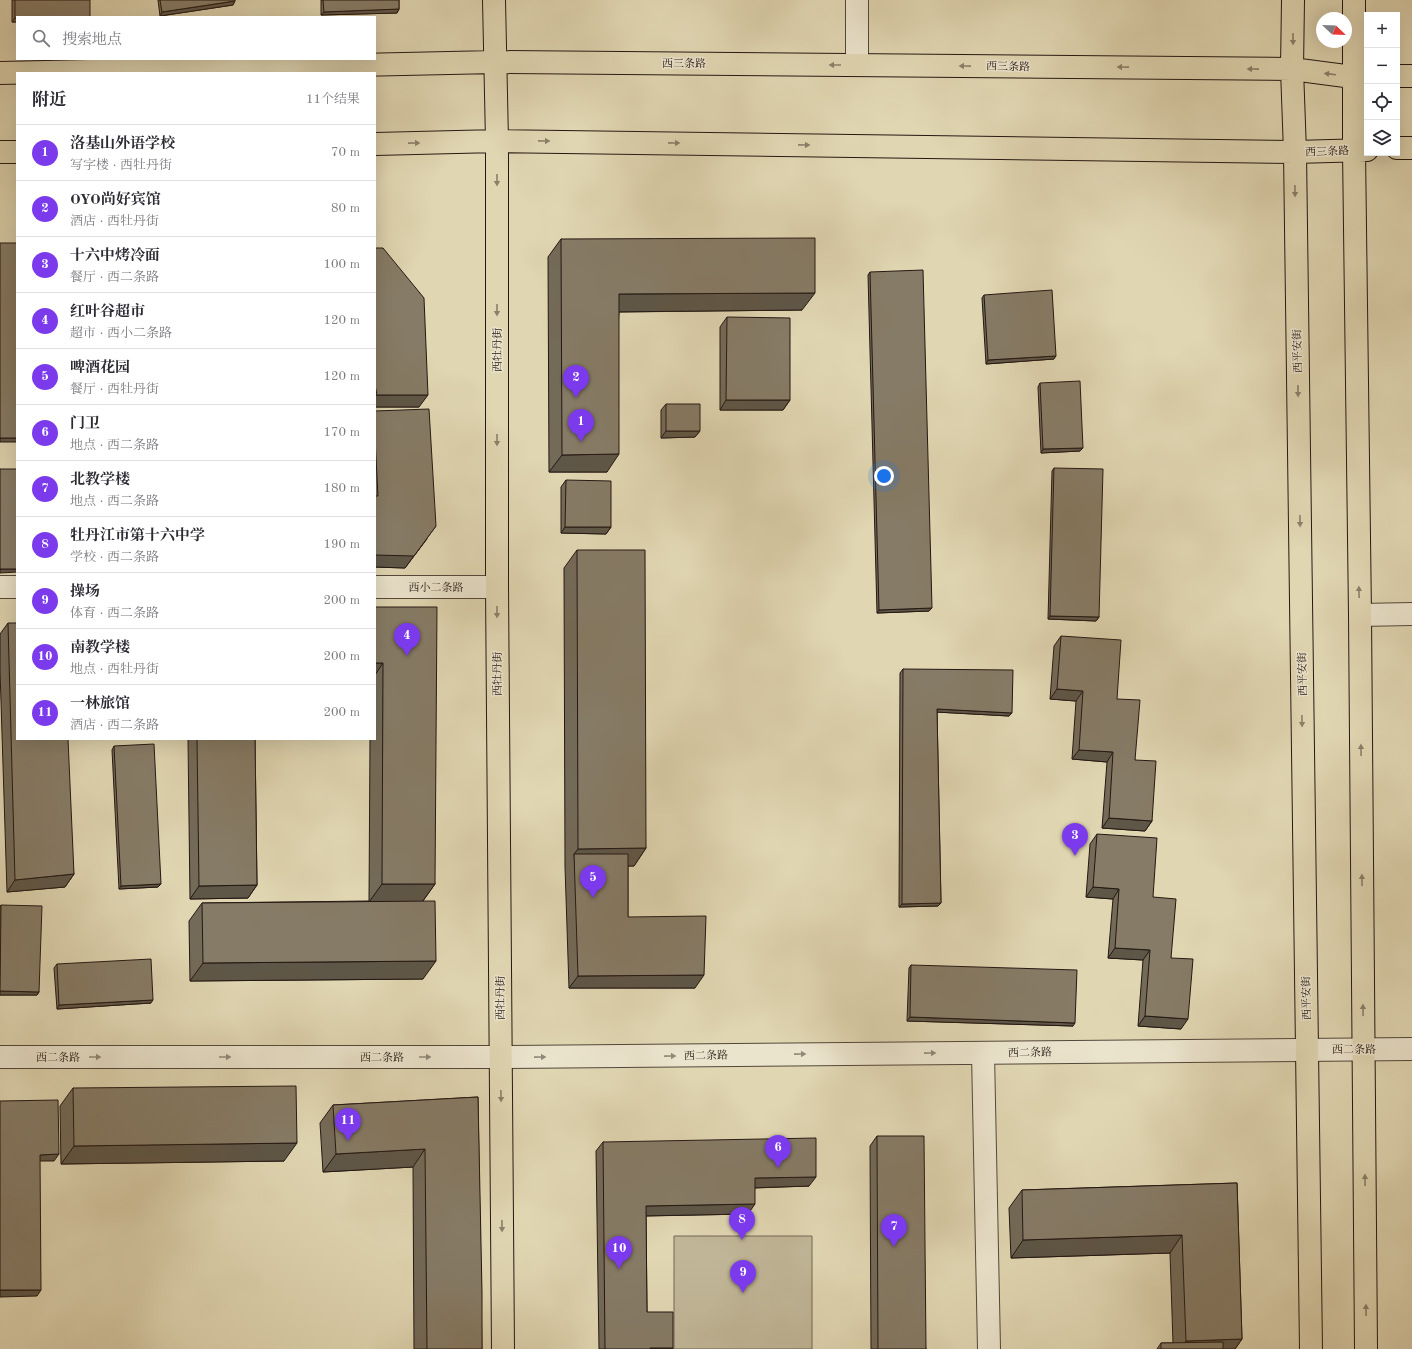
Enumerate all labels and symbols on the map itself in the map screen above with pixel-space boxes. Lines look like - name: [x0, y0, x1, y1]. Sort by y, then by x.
- north arrow: [1316, 12, 1352, 48]
- one-way arrow: [1290, 33, 1296, 46]
- street label: 西三条路: [662, 57, 706, 70]
- street label: 西三条路: [986, 60, 1030, 73]
- one-way arrow: [828, 62, 841, 68]
- one-way arrow: [958, 63, 971, 69]
- one-way arrow: [1117, 64, 1129, 71]
- one-way arrow: [1246, 66, 1259, 72]
- one-way arrow: [1324, 71, 1336, 77]
- one-way arrow: [538, 138, 551, 144]
- one-way arrow: [408, 139, 420, 146]
- one-way arrow: [668, 140, 681, 146]
- one-way arrow: [798, 142, 811, 148]
- street label: 西三条路: [1305, 144, 1349, 159]
- one-way arrow: [494, 174, 500, 187]
- one-way arrow: [1292, 185, 1298, 198]
- one-way arrow: [494, 304, 500, 317]
- street label: 西牡丹街: [491, 328, 504, 372]
- street label: 西平安街: [1291, 329, 1304, 373]
- pin: 2: [563, 365, 589, 398]
- one-way arrow: [1295, 385, 1301, 398]
- pin: 1: [568, 409, 594, 442]
- one-way arrow: [494, 434, 500, 447]
- your location: [874, 466, 894, 486]
- one-way arrow: [1297, 515, 1303, 528]
- street label: 西小二条路: [409, 581, 464, 594]
- one-way arrow: [1356, 585, 1362, 598]
- one-way arrow: [494, 606, 500, 619]
- pin: 4: [394, 623, 420, 656]
- street label: 西牡丹街: [491, 652, 504, 696]
- street label: 西平安街: [1296, 652, 1309, 696]
- one-way arrow: [1299, 715, 1305, 728]
- one-way arrow: [1358, 743, 1364, 756]
- pin: 3: [1062, 823, 1088, 856]
- pin: 5: [580, 865, 606, 898]
- one-way arrow: [1359, 873, 1365, 886]
- street label: 西牡丹街: [494, 976, 507, 1020]
- street label: 西平安街: [1300, 976, 1313, 1020]
- one-way arrow: [1360, 1004, 1367, 1016]
- street label: 西二条路: [1332, 1043, 1376, 1056]
- street label: 西二条路: [1008, 1046, 1052, 1059]
- street label: 西二条路: [684, 1049, 728, 1062]
- one-way arrow: [924, 1050, 937, 1056]
- street label: 西二条路: [36, 1051, 80, 1064]
- street label: 西二条路: [360, 1051, 404, 1064]
- one-way arrow: [794, 1051, 807, 1057]
- one-way arrow: [664, 1053, 677, 1059]
- one-way arrow: [89, 1054, 102, 1060]
- one-way arrow: [219, 1054, 232, 1060]
- one-way arrow: [419, 1054, 432, 1060]
- one-way arrow: [534, 1054, 547, 1060]
- one-way arrow: [498, 1090, 504, 1103]
- pin: 11: [335, 1108, 361, 1141]
- pin: 6: [765, 1135, 791, 1168]
- one-way arrow: [1362, 1173, 1368, 1186]
- pin: 8: [729, 1207, 755, 1240]
- pin: 7: [881, 1214, 907, 1247]
- one-way arrow: [499, 1220, 505, 1233]
- pin: 10: [606, 1236, 632, 1269]
- pin: 9: [730, 1260, 756, 1293]
- one-way arrow: [1363, 1303, 1369, 1316]

